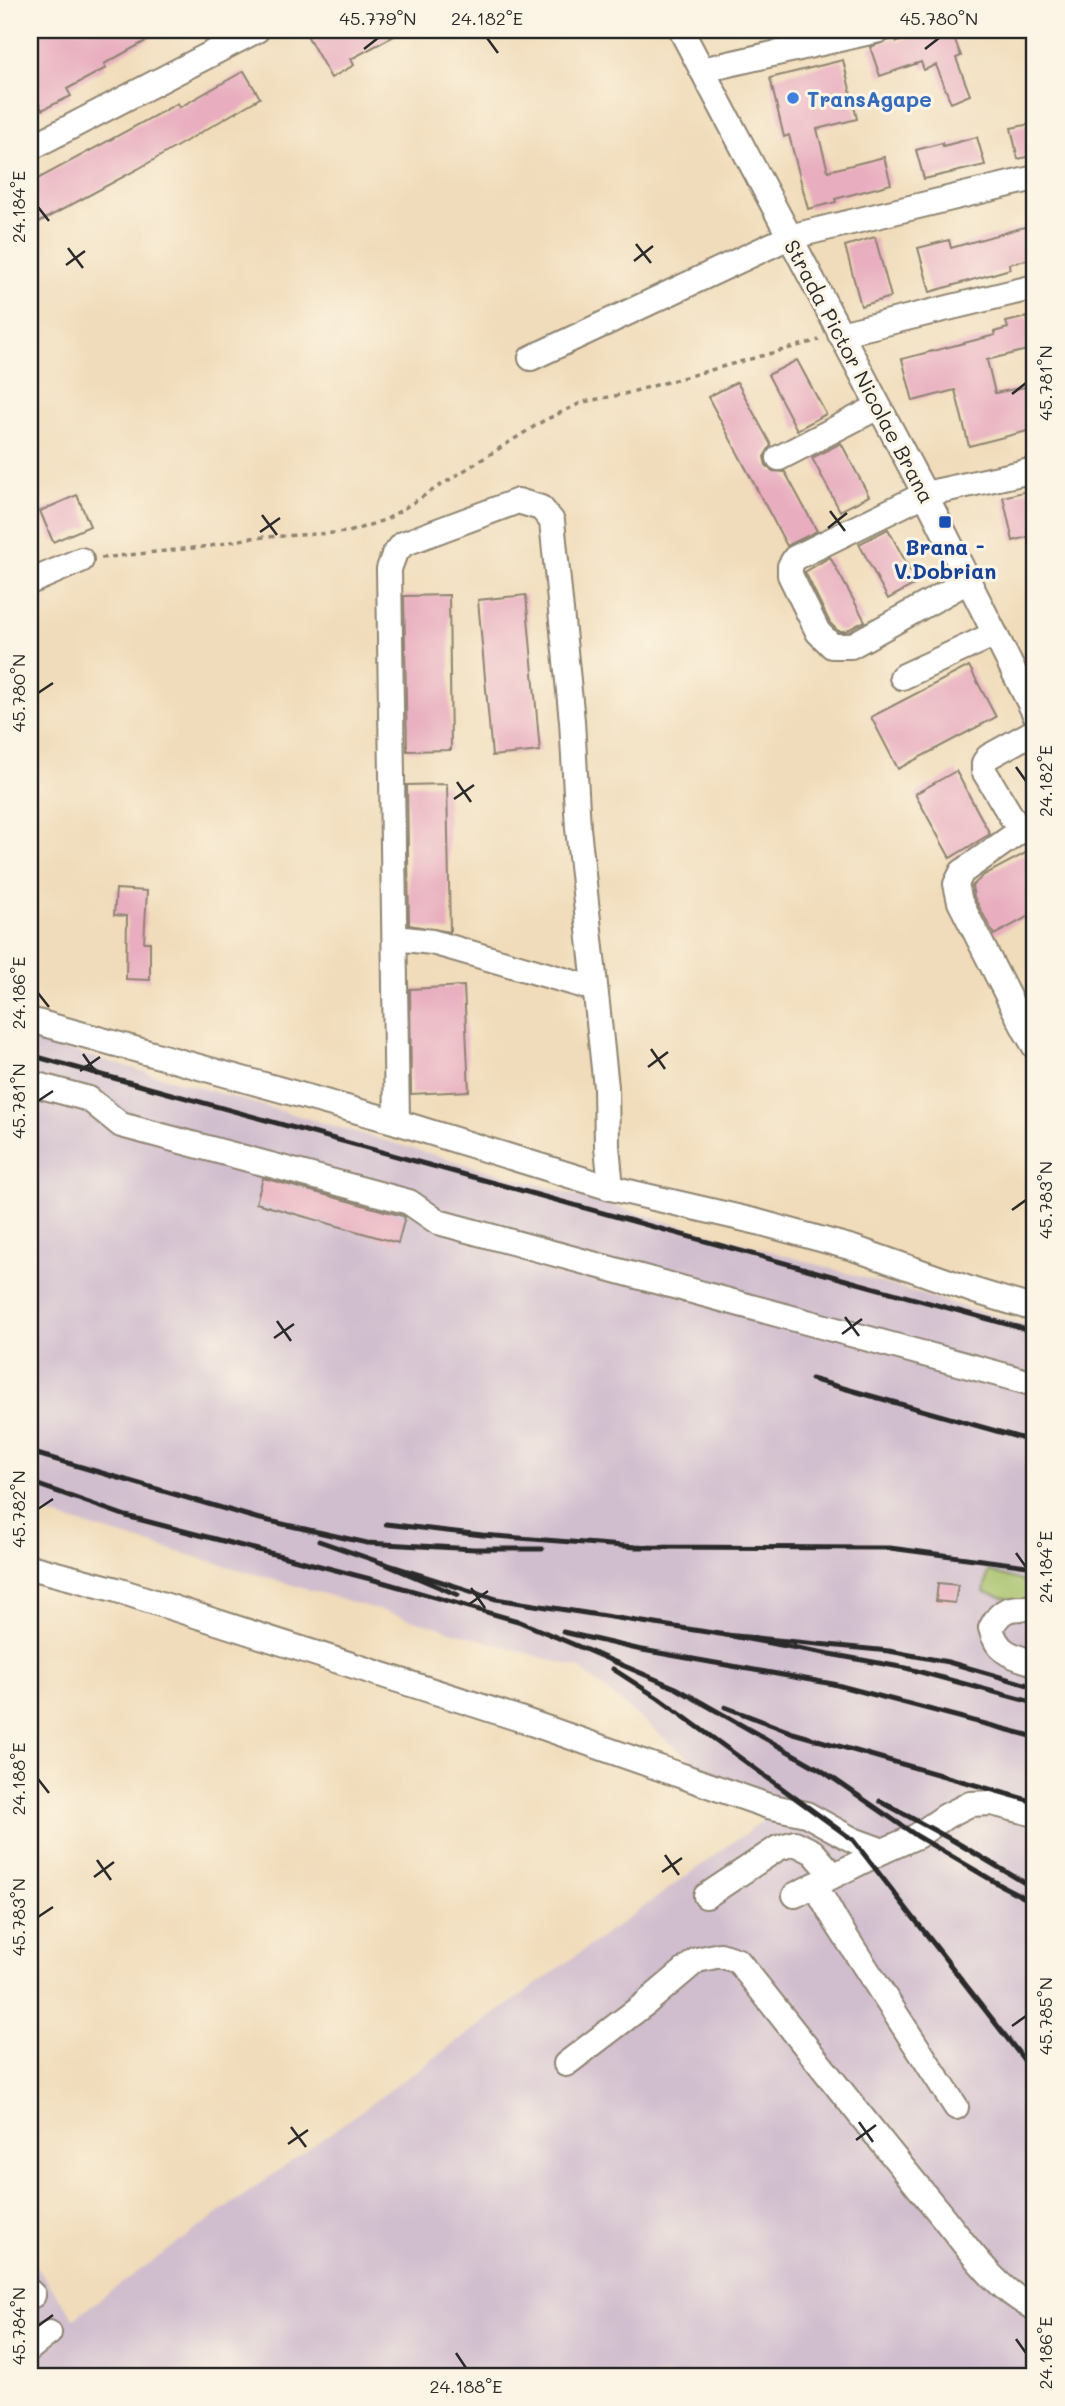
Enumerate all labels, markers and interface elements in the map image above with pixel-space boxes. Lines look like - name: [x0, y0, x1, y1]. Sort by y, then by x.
- text: 45.779°N: [339, 6, 417, 30]
- text: 24.182°E: [451, 6, 523, 30]
- text: 45.780°N: [900, 6, 978, 30]
- place label: TransAgape: [807, 85, 932, 112]
- marker: TransAgape: [785, 90, 801, 106]
- text: 24.184°E: [6, 171, 30, 243]
- street label: Strada Pictor Nicolae Brana: [779, 235, 941, 507]
- text: 45.781°N: [1033, 345, 1057, 421]
- marker: Brana - V.Dobrian: [937, 514, 953, 530]
- place label: Brana - V.Dobrian: [894, 533, 996, 584]
- text: 45.780°N: [6, 654, 30, 732]
- text: 24.182°E: [1033, 745, 1057, 817]
- text: 24.186°E: [6, 957, 30, 1029]
- text: 45.781°N: [6, 1063, 30, 1139]
- text: 45.783°N: [1033, 1161, 1057, 1239]
- text: 45.782°N: [6, 1470, 30, 1548]
- text: 24.184°E: [1033, 1531, 1057, 1603]
- text: 24.188°E: [6, 1743, 30, 1816]
- text: 45.783°N: [6, 1878, 30, 1956]
- text: 45.785°N: [1033, 1977, 1057, 2055]
- text: 45.784°N: [6, 2287, 30, 2365]
- text: 24.186°E: [1033, 2317, 1057, 2389]
- text: 24.188°E: [430, 2374, 503, 2398]

